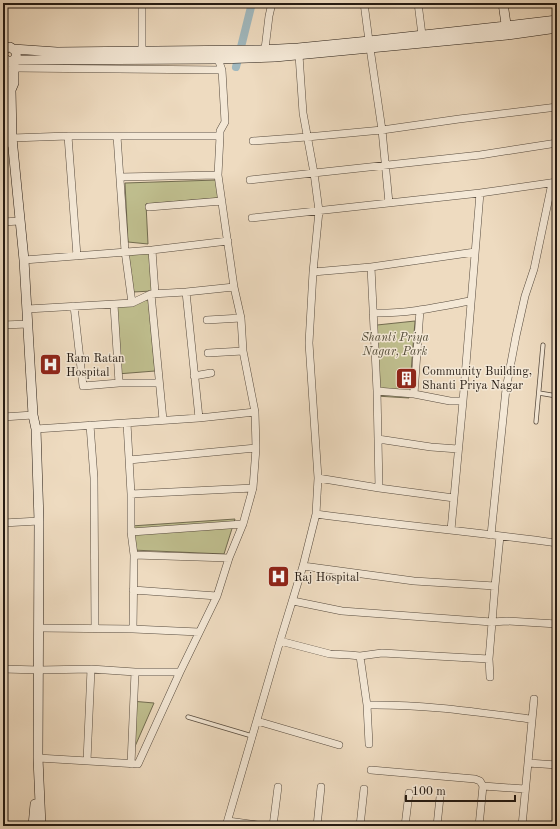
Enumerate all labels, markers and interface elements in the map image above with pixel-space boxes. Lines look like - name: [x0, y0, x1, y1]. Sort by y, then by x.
- park label: Shanti Priya Nagar, Park: [361, 332, 429, 358]
- hospital icon: Ram Ratan Hospital: [38, 352, 64, 378]
- place label: Ram Ratan Hospital: [66, 353, 125, 379]
- building icon: Community Building, Shanti Priya Nagar: [393, 365, 419, 391]
- place label: Community Building, Shanti Priya Nagar: [422, 366, 532, 392]
- hospital icon: Raj Hospital: [266, 564, 292, 590]
- place label: Raj Hospital: [294, 572, 359, 584]
- scale bar: [406, 777, 515, 803]
- text: 100 m: [412, 786, 446, 798]

